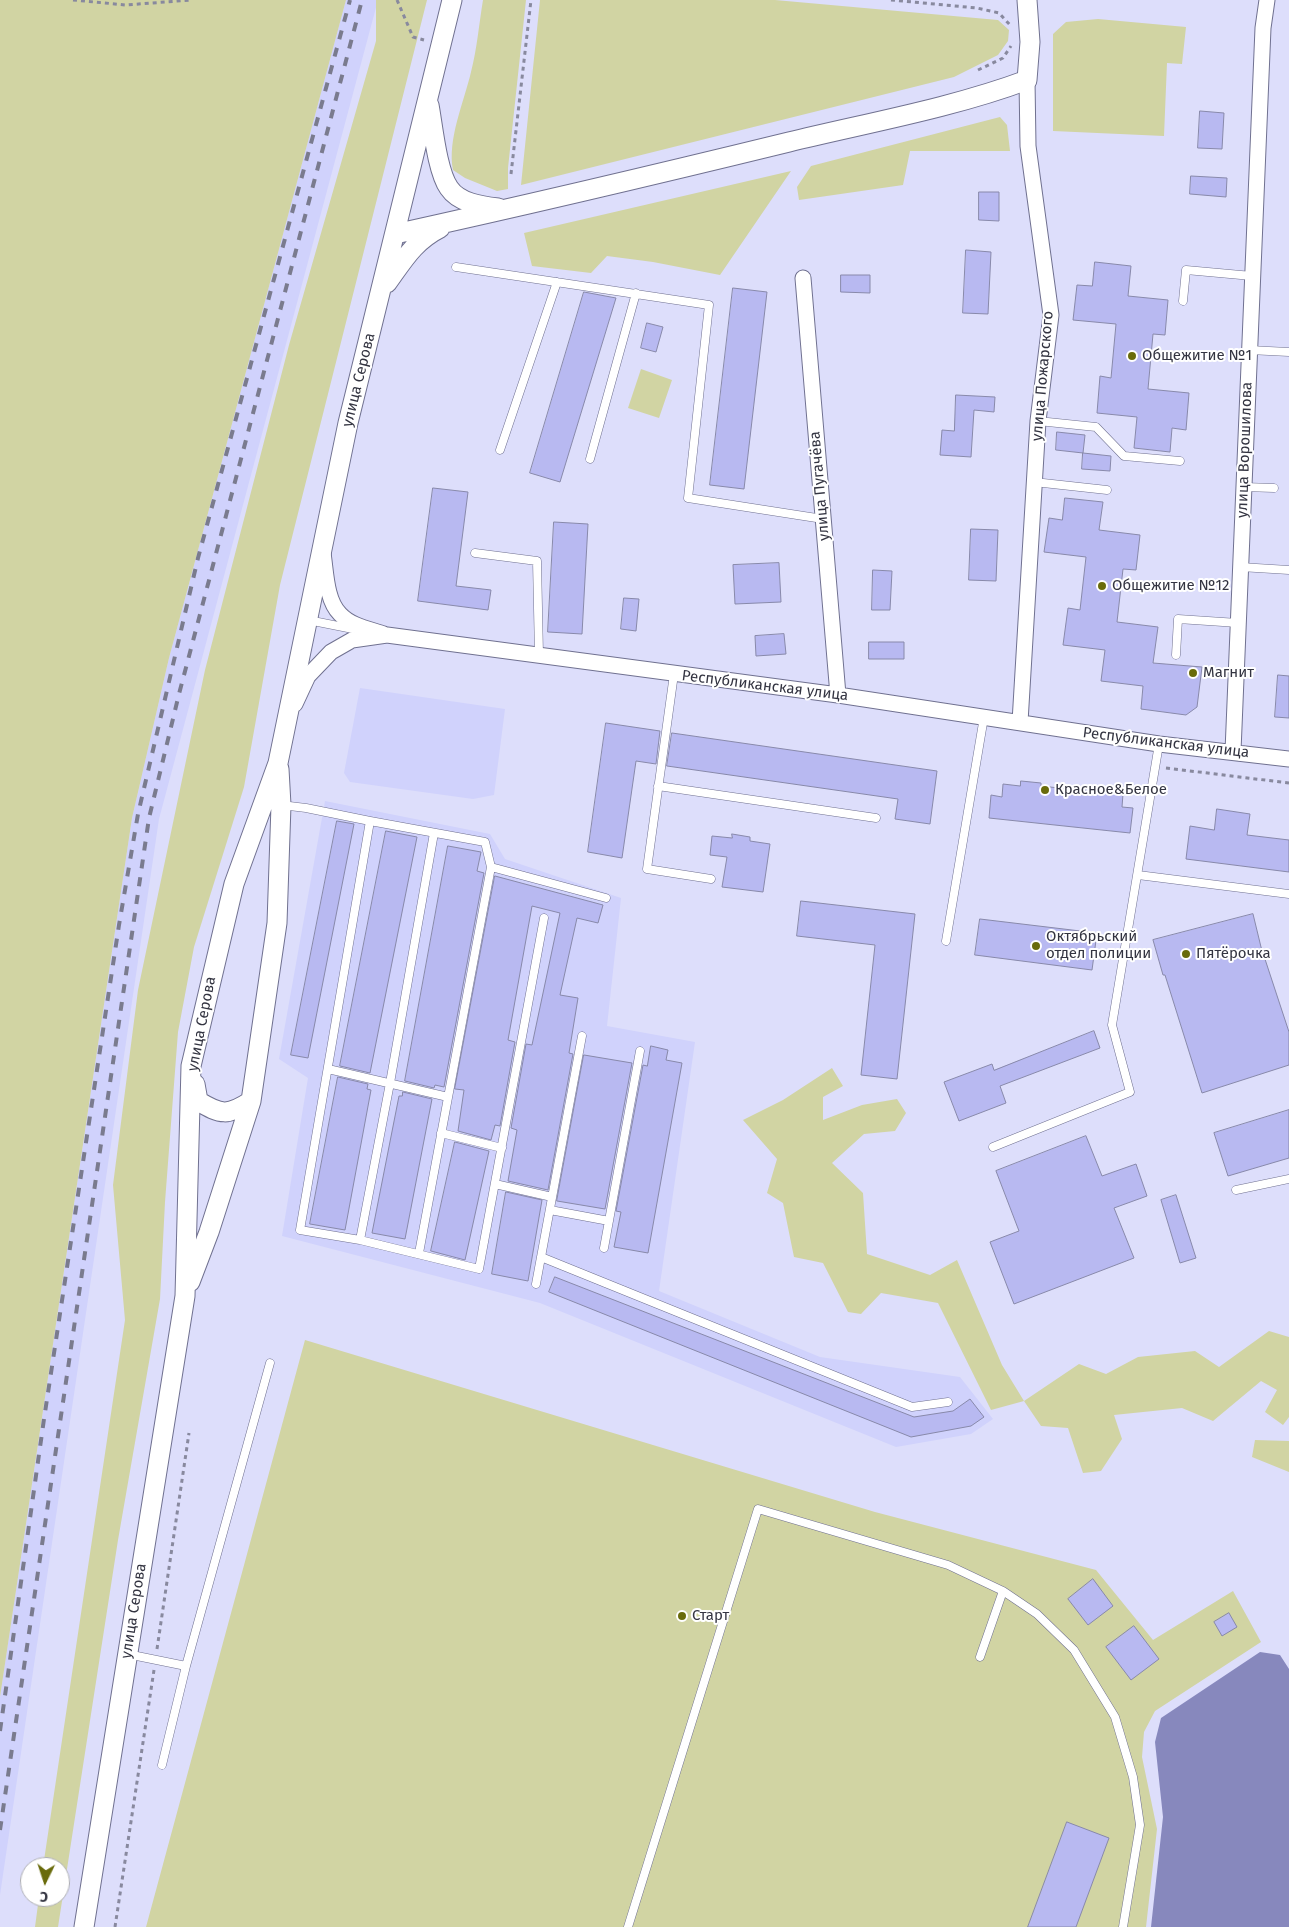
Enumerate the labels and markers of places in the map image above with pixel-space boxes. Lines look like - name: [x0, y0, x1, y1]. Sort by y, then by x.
- place label: Общежитие №1: [1142, 347, 1252, 365]
- marker: Общежитие №1: [1126, 350, 1138, 362]
- place label: Общежитие №12: [1112, 577, 1229, 595]
- marker: Общежитие №12: [1096, 580, 1108, 592]
- place label: Магнит: [1203, 664, 1254, 682]
- marker: Магнит: [1187, 667, 1199, 679]
- place label: Красное&Белое: [1055, 781, 1167, 799]
- marker: Красное&Белое: [1039, 784, 1051, 796]
- place label: Октябрьский отдел полиции: [1046, 928, 1151, 963]
- marker: Октябрьский отдел полиции: [1030, 940, 1042, 952]
- place label: Пятёрочка: [1196, 945, 1271, 963]
- marker: Пятёрочка: [1180, 948, 1192, 960]
- place label: Старт: [692, 1607, 729, 1625]
- marker: Старт: [676, 1610, 688, 1622]

